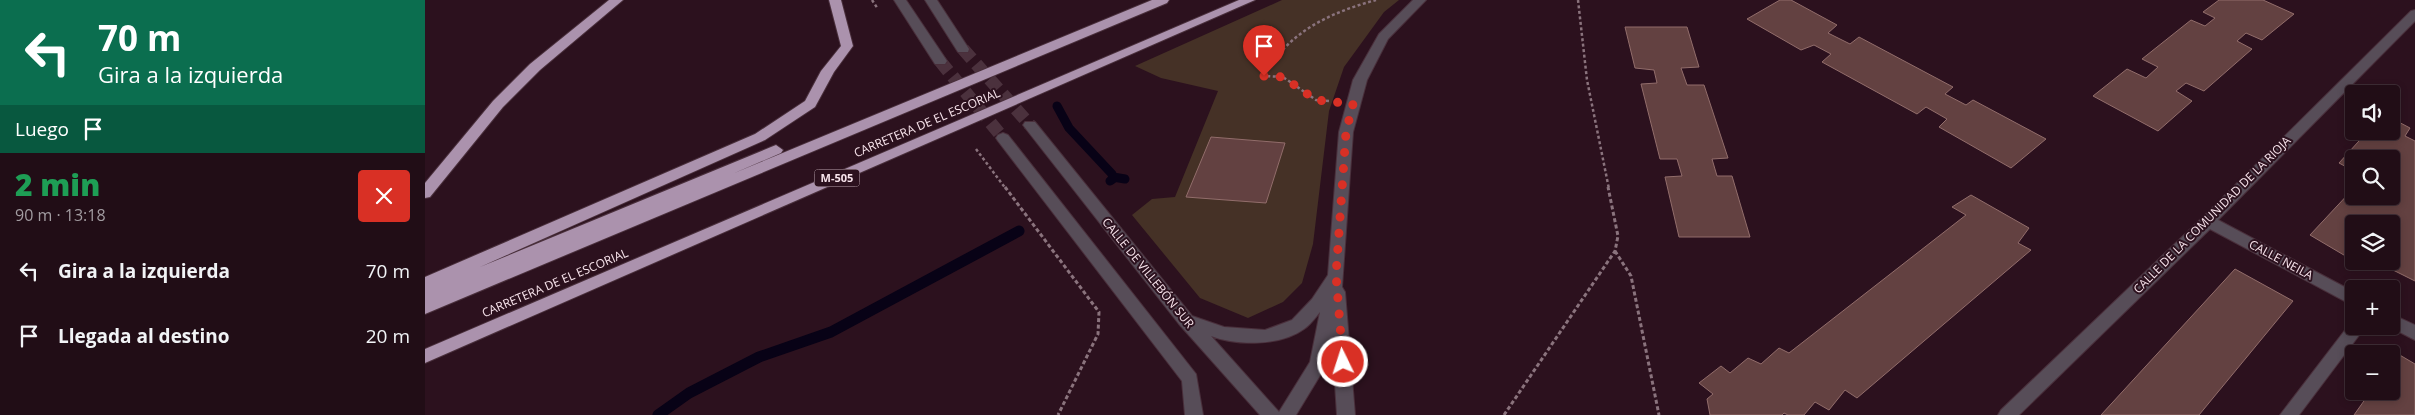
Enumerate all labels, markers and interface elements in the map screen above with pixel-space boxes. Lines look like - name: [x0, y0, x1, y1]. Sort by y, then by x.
- text: 70 m: [98, 14, 181, 61]
- icon: left: [15, 20, 80, 85]
- pin: [1243, 25, 1285, 76]
- icon: arrive: [1250, 32, 1278, 60]
- text: Gira a la izquierda: [98, 59, 283, 89]
- street label: CARRETERA DE EL ESCORIAL: [851, 84, 1003, 161]
- map controls: [2345, 85, 2400, 400]
- button: sound: [2345, 85, 2400, 140]
- icon: arrive: [79, 115, 107, 143]
- text: Luego: [15, 116, 69, 142]
- street label: CALLE DE LA COMUNIDAD DE LA RIOJA: [2129, 132, 2294, 297]
- button: search: [2345, 150, 2400, 205]
- text: 2 min: [15, 164, 100, 205]
- button: close: [358, 170, 410, 222]
- road number: M-505: [815, 170, 859, 187]
- text: 90 m · 13:18: [15, 204, 106, 226]
- street label: CALLE DE VILLEBÓN SUR: [1098, 214, 1199, 332]
- button: layers: [2345, 215, 2400, 270]
- street label: CALLE NEILA: [2246, 236, 2317, 284]
- street label: CARRETERA DE EL ESCORIAL: [479, 244, 631, 321]
- icon: left: [15, 257, 43, 285]
- text: Gira a la izquierda: [58, 258, 230, 284]
- text: 70 m: [366, 258, 410, 284]
- button: +: [2345, 280, 2400, 335]
- icon: arrive: [15, 322, 43, 350]
- text: Llegada al destino: [58, 323, 230, 349]
- text: 20 m: [366, 323, 410, 349]
- position arrow: [1316, 335, 1368, 387]
- button: −: [2345, 345, 2400, 400]

